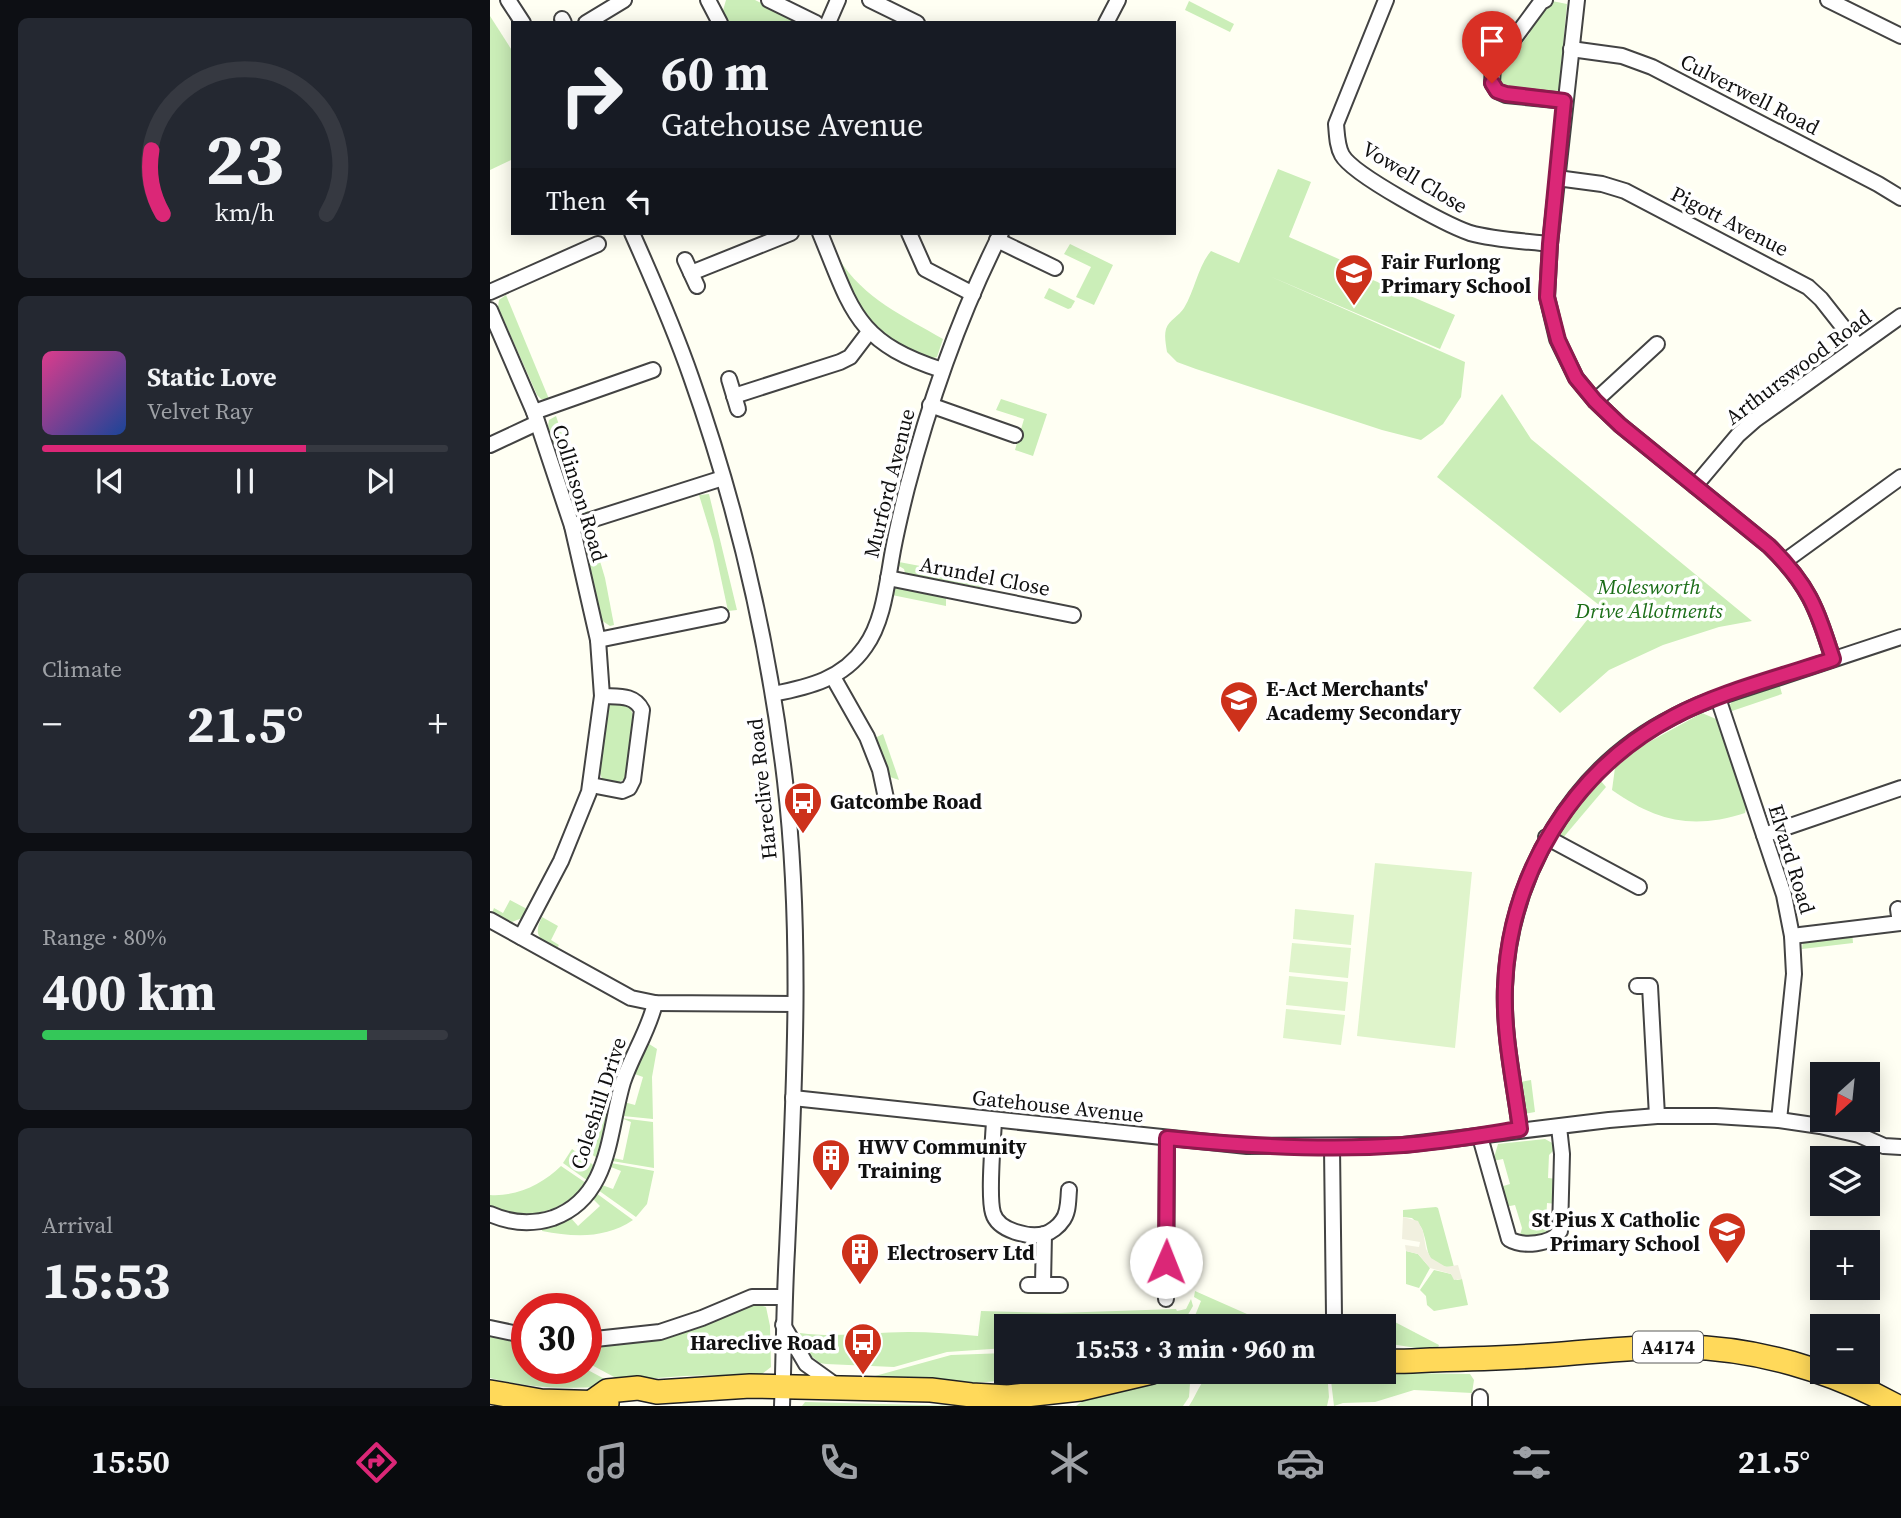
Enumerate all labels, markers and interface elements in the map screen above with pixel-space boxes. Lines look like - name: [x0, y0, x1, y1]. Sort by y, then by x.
- pin: [1462, 11, 1522, 83]
- icon: arrive: [1473, 22, 1511, 60]
- text: 60 m: [661, 39, 769, 106]
- street label: Culverwell Road: [1675, 46, 1825, 142]
- icon: right: [546, 49, 637, 140]
- text: Gatehouse Avenue: [661, 103, 923, 147]
- text: 23: [206, 109, 284, 208]
- street label: Vowell Close: [1357, 134, 1473, 220]
- street label: Pigott Avenue: [1666, 179, 1794, 263]
- icon: left: [620, 182, 658, 220]
- text: Then: [546, 183, 606, 219]
- text: km/h: [215, 195, 275, 229]
- place label: Fair Furlong Primary School: [1381, 247, 1531, 300]
- school or university icon: Fair Furlong Primary School: [1333, 252, 1375, 307]
- street label: Arthurswood Road: [1719, 303, 1877, 431]
- text: Static Love: [147, 359, 276, 395]
- text: Velvet Ray: [147, 395, 253, 427]
- street label: Murford Avenue: [856, 405, 922, 561]
- street label: Collinson Road: [545, 421, 615, 565]
- icon: previous: [91, 462, 129, 500]
- icon: pause: [226, 462, 264, 500]
- icon: next: [361, 462, 399, 500]
- street label: Arundel Close: [917, 549, 1053, 603]
- park label: Molesworth Drive Allotments: [1574, 572, 1723, 625]
- text: Climate: [42, 653, 122, 685]
- place label: E-Act Merchants' Academy Secondary: [1266, 674, 1462, 727]
- school or university icon: E-Act Merchants' Academy Secondary: [1218, 679, 1260, 734]
- text: 21.5°: [186, 688, 304, 759]
- text: −: [42, 698, 62, 750]
- text: +: [428, 698, 448, 750]
- street label: Hareclive Road: [740, 717, 784, 861]
- bus stop icon: Gatcombe Road: [782, 780, 824, 835]
- place label: Gatcombe Road: [830, 787, 982, 816]
- street label: Elvard Road: [1762, 801, 1822, 917]
- text: Range · 80%: [42, 921, 167, 953]
- text: 400 km: [42, 956, 216, 1027]
- street label: Coleshill Drive: [563, 1033, 633, 1173]
- north arrow: [1810, 1062, 1880, 1132]
- map controls: [1810, 1062, 1880, 1384]
- street label: Gatehouse Avenue: [971, 1083, 1145, 1129]
- place label: HWV Community Training: [858, 1132, 1027, 1185]
- building icon: HWV Community Training: [810, 1137, 852, 1192]
- button: layers: [1810, 1146, 1880, 1216]
- place label: St Pius X Catholic Primary School: [1532, 1205, 1700, 1258]
- text: Arrival: [42, 1209, 113, 1241]
- school or university icon: St Pius X Catholic Primary School: [1706, 1210, 1748, 1265]
- position arrow: [1129, 1225, 1203, 1299]
- button: +: [1810, 1230, 1880, 1300]
- building icon: Electroserv Ltd: [839, 1231, 881, 1286]
- place label: Electroserv Ltd: [887, 1238, 1035, 1267]
- text: 15:53: [42, 1244, 170, 1315]
- speed limit sign: 30: [511, 1293, 602, 1384]
- button: −: [1810, 1314, 1880, 1384]
- bus stop icon: Hareclive Road: [842, 1321, 884, 1376]
- place label: Hareclive Road: [690, 1328, 837, 1357]
- text: 15:53 · 3 min · 960 m: [1075, 1331, 1315, 1367]
- road number: A4174: [1633, 1331, 1703, 1362]
- icon: directions: [352, 1438, 401, 1487]
- icon: music: [583, 1438, 632, 1487]
- icon: phone: [814, 1438, 863, 1487]
- icon: climate: [1045, 1438, 1094, 1487]
- icon: car: [1276, 1438, 1325, 1487]
- icon: filters: [1507, 1438, 1556, 1487]
- text: 15:50: [91, 1440, 170, 1484]
- text: 21.5°: [1738, 1440, 1810, 1484]

